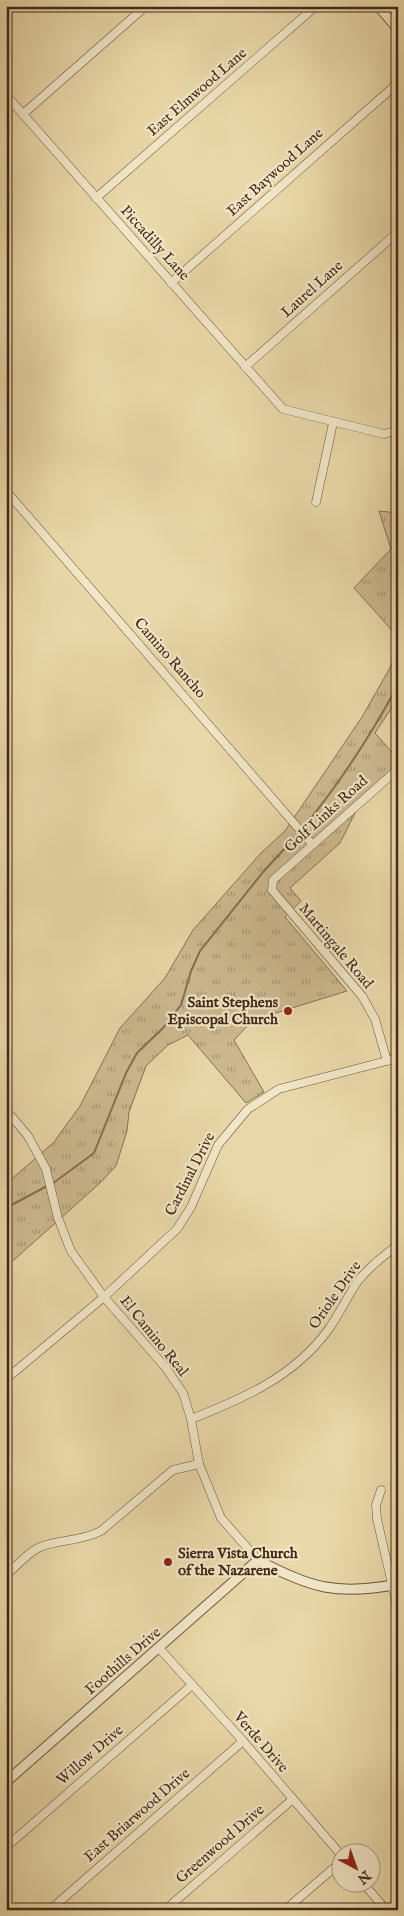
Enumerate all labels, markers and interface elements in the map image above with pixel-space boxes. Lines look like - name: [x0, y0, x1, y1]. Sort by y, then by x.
- street label: East Elmwood Lane: [143, 44, 251, 140]
- street label: East Baywood Lane: [223, 124, 327, 220]
- street label: Piccadilly Lane: [116, 201, 194, 285]
- street label: Laurel Lane: [277, 256, 347, 322]
- street label: Camino Rancho: [130, 614, 210, 702]
- street label: Golf Links Road: [280, 771, 372, 857]
- street label: Martingale Road: [295, 899, 378, 993]
- place label: Saint Stephens Episcopal Church: [167, 993, 279, 1029]
- marker: Saint Stephens Episcopal Church: [282, 1005, 294, 1017]
- street label: Cardinal Drive: [161, 1129, 219, 1219]
- street label: Oriole Drive: [305, 1257, 366, 1333]
- street label: El Camino Real: [116, 1292, 193, 1381]
- place label: Sierra Vista Church of the Nazarene: [178, 1544, 299, 1580]
- marker: Sierra Vista Church of the Nazarene: [162, 1556, 174, 1568]
- street label: Foothills Drive: [81, 1623, 165, 1699]
- street label: Verde Drive: [229, 1707, 293, 1776]
- street label: Willow Drive: [53, 1721, 127, 1789]
- street label: East Briarwood Drive: [80, 1764, 194, 1866]
- street label: Greenwood Drive: [172, 1800, 268, 1888]
- north arrow: [332, 1844, 382, 1894]
- text: N: [353, 1866, 375, 1888]

